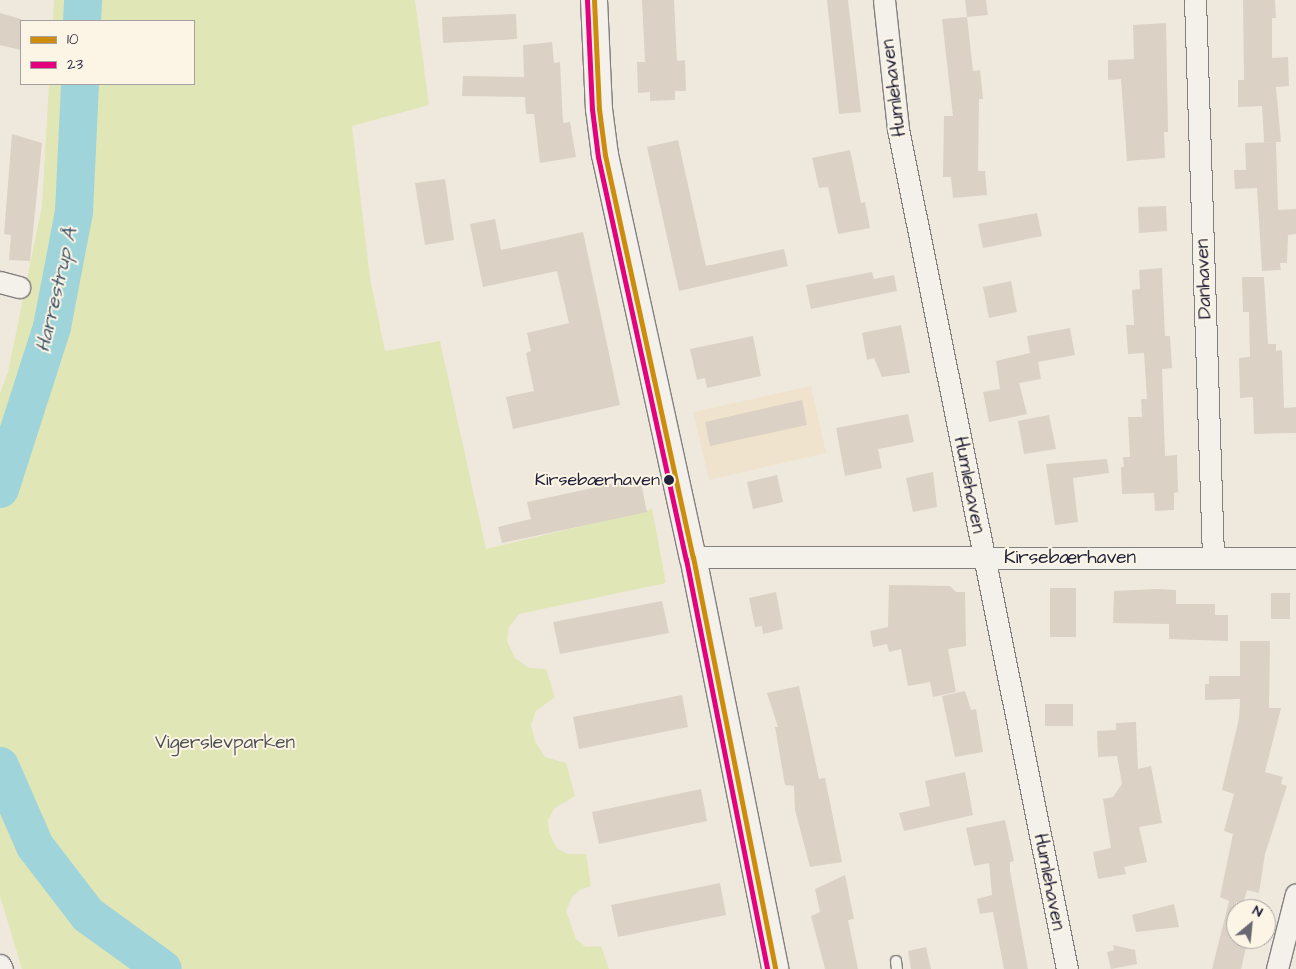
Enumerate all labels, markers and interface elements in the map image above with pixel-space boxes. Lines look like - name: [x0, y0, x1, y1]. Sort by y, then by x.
- legend: [20, 20, 195, 85]
- text: 10: [67, 29, 78, 50]
- street label: Humlehaven: [877, 38, 911, 138]
- text: 23: [67, 54, 83, 75]
- water label: Harrestrup Å: [31, 226, 83, 354]
- street label: Danhaven: [1191, 239, 1217, 319]
- street label: Humlehaven: [948, 435, 990, 535]
- place label: Kirsebærhaven: [535, 469, 660, 491]
- marker: Kirsebærhaven: [664, 475, 674, 485]
- street label: Kirsebærhaven: [1004, 547, 1136, 569]
- park label: Vigerslevparken: [155, 732, 295, 754]
- street label: Humlehaven: [1028, 832, 1070, 932]
- north arrow: [1226, 899, 1276, 949]
- text: N: [1249, 901, 1266, 923]

